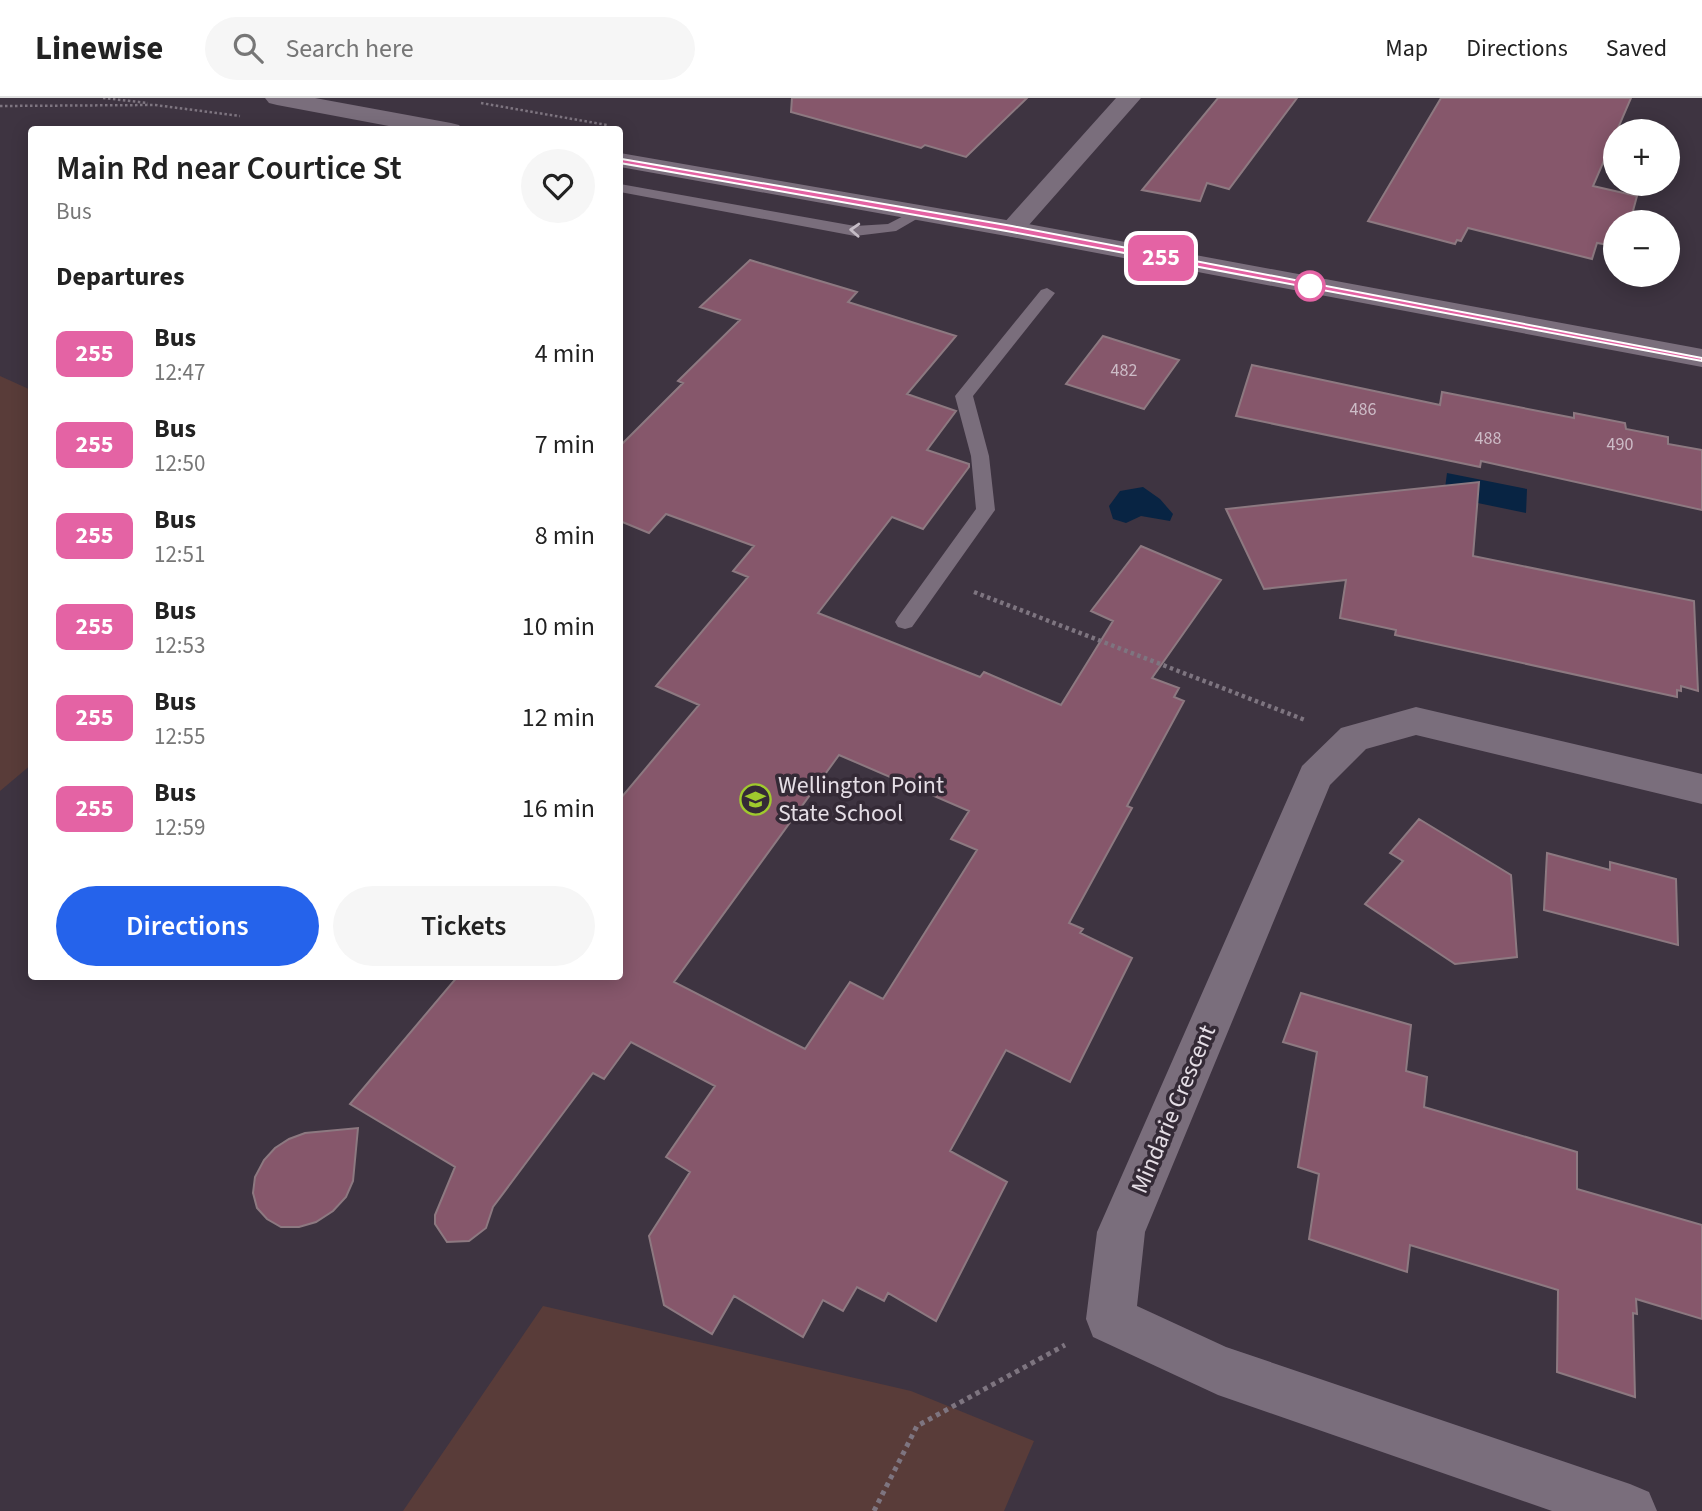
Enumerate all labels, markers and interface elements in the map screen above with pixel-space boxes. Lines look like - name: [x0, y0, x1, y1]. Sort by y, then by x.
- search box: [205, 17, 695, 80]
- text: Linewise: [35, 25, 163, 72]
- icon: search: [229, 29, 267, 67]
- text: Search here: [285, 30, 414, 67]
- text: Map: [1385, 31, 1428, 66]
- text: Directions: [1466, 31, 1568, 66]
- text: Saved: [1606, 31, 1667, 66]
- map controls: [1603, 119, 1680, 287]
- button: +: [1603, 119, 1680, 196]
- text: Main Rd near Courtice St: [56, 145, 402, 192]
- button: heart: [521, 149, 595, 223]
- text: Bus: [56, 195, 92, 228]
- button: −: [1603, 210, 1680, 287]
- one-way arrow: [849, 222, 860, 237]
- line badge: 255: [1121, 235, 1201, 281]
- text: 255: [1142, 240, 1180, 275]
- text: Departures: [56, 258, 184, 295]
- unlabelled marker: [1295, 271, 1325, 301]
- text: Bus: [154, 319, 196, 356]
- text: 4 min: [535, 335, 595, 372]
- text: 255: [75, 336, 114, 371]
- text: 12:47: [154, 356, 205, 389]
- house number: 482: [1111, 358, 1137, 383]
- house number: 486: [1350, 397, 1376, 422]
- text: Bus: [154, 410, 196, 447]
- text: 7 min: [535, 426, 595, 463]
- house number: 488: [1475, 426, 1501, 451]
- text: 255: [75, 427, 114, 462]
- house number: 490: [1607, 432, 1633, 457]
- text: 12:50: [154, 447, 205, 480]
- text: Bus: [154, 501, 196, 538]
- text: 8 min: [535, 517, 595, 554]
- text: 255: [75, 518, 114, 553]
- text: 12:51: [154, 538, 205, 571]
- text: Bus: [154, 592, 196, 629]
- text: 10 min: [522, 608, 595, 645]
- text: 255: [75, 609, 114, 644]
- text: 12:53: [154, 629, 205, 662]
- text: Bus: [154, 683, 196, 720]
- text: 12 min: [522, 699, 595, 736]
- text: 255: [75, 700, 114, 735]
- text: 12:55: [154, 720, 205, 753]
- place label: Wellington Point State School: [778, 768, 944, 831]
- text: Bus: [154, 774, 196, 811]
- school or university icon: Wellington Point State School: [738, 782, 772, 816]
- text: 16 min: [522, 790, 595, 827]
- text: 255: [75, 791, 114, 826]
- text: 12:59: [154, 811, 205, 844]
- button: Directions: [56, 886, 319, 966]
- button: Tickets: [333, 886, 595, 966]
- street label: Mindarie Crescent: [1122, 1019, 1225, 1199]

